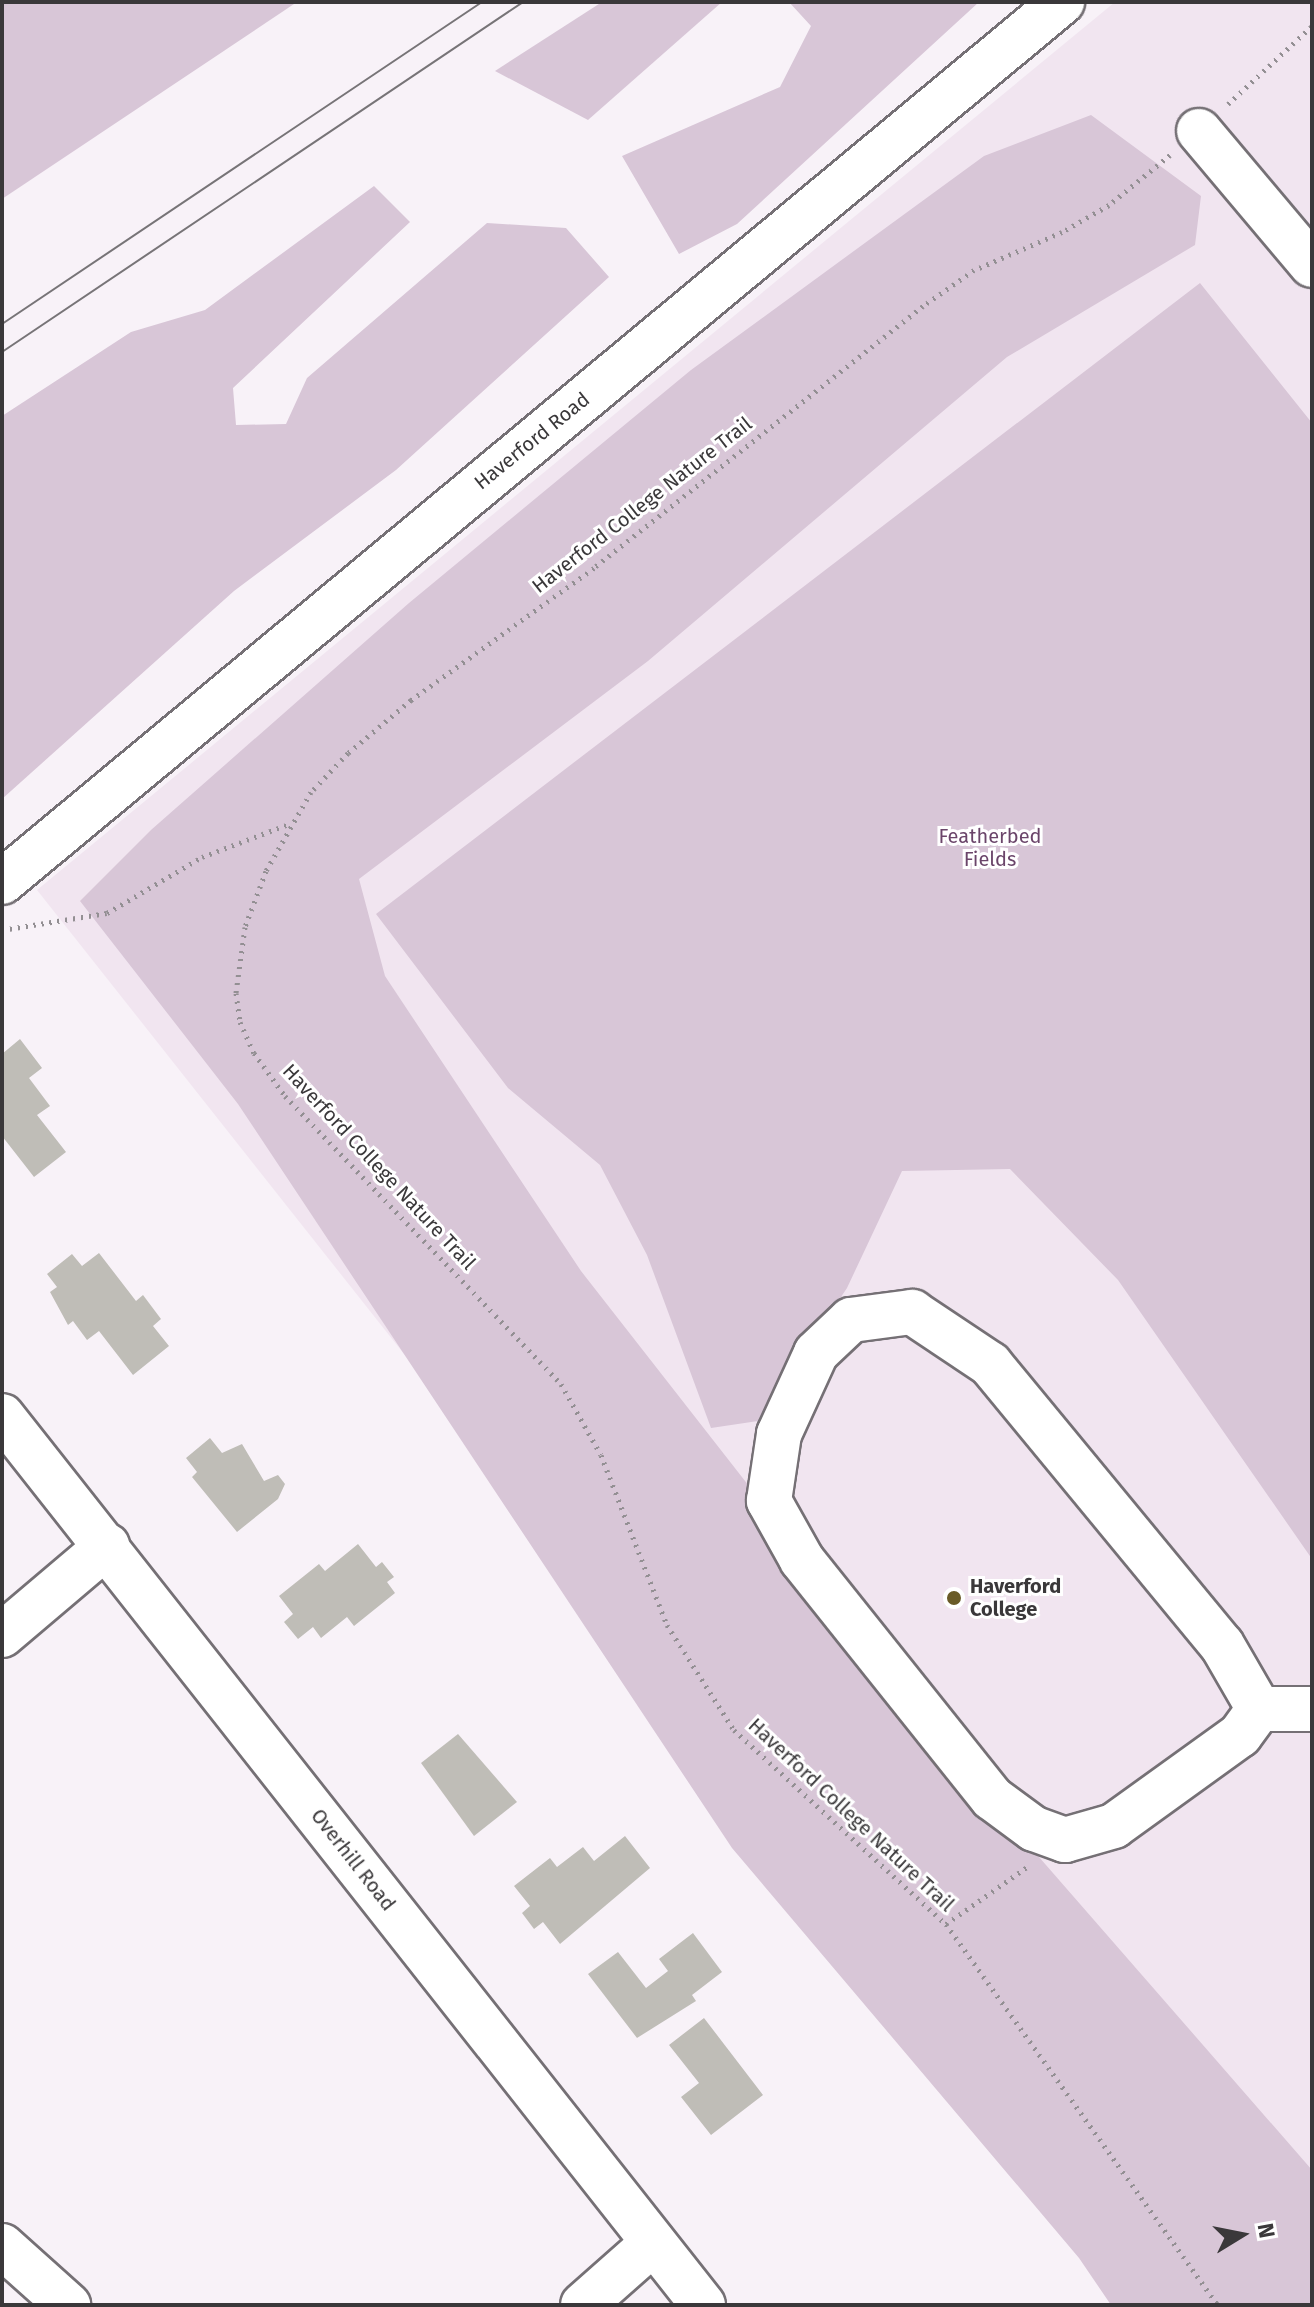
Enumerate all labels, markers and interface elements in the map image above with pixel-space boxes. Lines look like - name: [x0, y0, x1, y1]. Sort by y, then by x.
- street label: Haverford Road: [470, 387, 594, 495]
- street label: Haverford College Nature Trail: [527, 412, 757, 598]
- park label: Featherbed Fields: [939, 824, 1041, 871]
- street label: Haverford College Nature Trail: [277, 1059, 481, 1275]
- place label: Haverford College: [970, 1574, 1061, 1621]
- marker: Haverford College: [945, 1589, 963, 1607]
- street label: Haverford College Nature Trail: [743, 1713, 959, 1917]
- street label: Overhill Road: [306, 1804, 400, 1916]
- north arrow: [1202, 2195, 1282, 2275]
- text: N: [1252, 2221, 1281, 2240]

